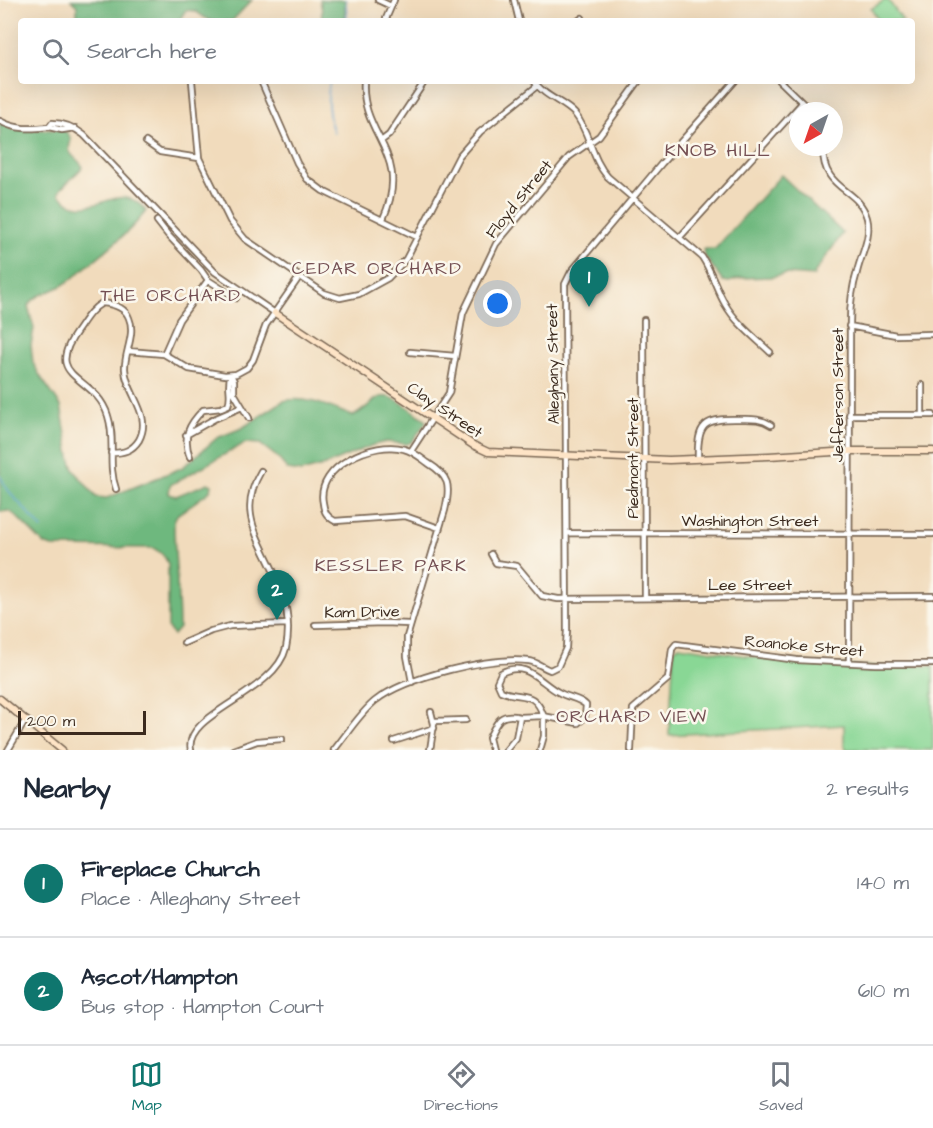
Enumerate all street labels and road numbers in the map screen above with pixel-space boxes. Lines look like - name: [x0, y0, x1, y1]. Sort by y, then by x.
- street label: Floyd Street: [480, 155, 559, 244]
- street label: Alleghany Street: [541, 303, 566, 425]
- street label: Jefferson Street: [827, 327, 849, 462]
- street label: Clay Street: [402, 377, 487, 444]
- street label: Piedmont Street: [622, 397, 644, 519]
- street label: Washington Street: [681, 510, 819, 533]
- street label: Lee Street: [708, 574, 793, 596]
- street label: Kam Drive: [324, 600, 400, 624]
- street label: Roanoke Street: [743, 630, 865, 662]

